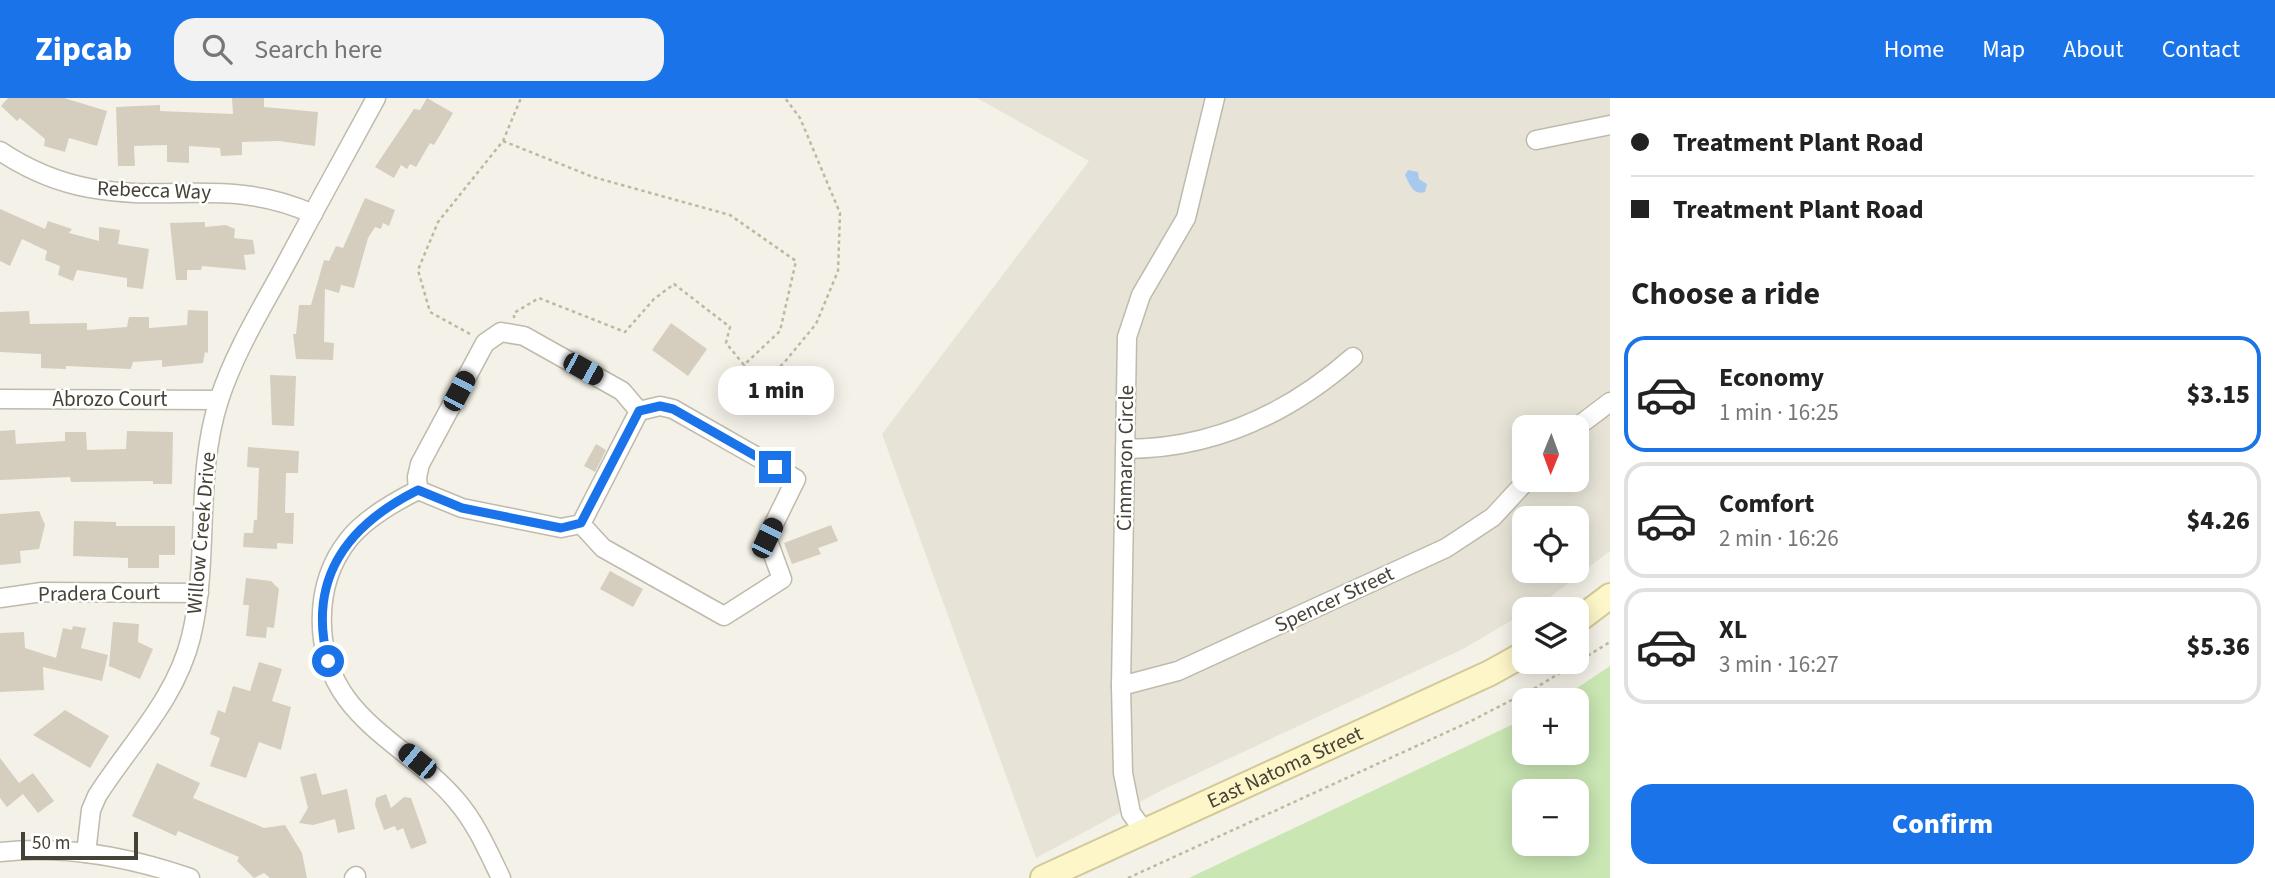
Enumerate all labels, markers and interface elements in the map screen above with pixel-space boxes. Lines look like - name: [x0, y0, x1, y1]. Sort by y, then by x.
- search box: [174, 18, 664, 81]
- text: Zipcab: [35, 26, 132, 73]
- icon: search: [198, 30, 236, 68]
- text: Search here: [254, 31, 382, 68]
- text: Home: [1884, 32, 1944, 67]
- text: Map: [1982, 32, 2025, 67]
- text: About: [2063, 32, 2124, 67]
- text: Contact: [2162, 32, 2240, 67]
- text: Treatment Plant Road: [1673, 124, 1924, 161]
- street label: Rebecca Way: [96, 173, 212, 207]
- text: Treatment Plant Road: [1673, 191, 1924, 228]
- text: Choose a ride: [1631, 271, 1820, 317]
- car: [560, 350, 607, 388]
- text: Economy: [1719, 359, 1824, 396]
- icon: car: [1635, 363, 1698, 426]
- callout: 1 min: [717, 366, 833, 414]
- car: [440, 368, 479, 414]
- text: 1 min: [748, 374, 804, 407]
- text: $3.15: [2186, 376, 2250, 413]
- street label: Abrozo Court: [53, 384, 167, 414]
- street label: Cimmaron Circle: [1109, 385, 1141, 531]
- text: 1 min · 16:25: [1719, 396, 1839, 429]
- north arrow: [1512, 415, 1589, 492]
- map controls: [1512, 415, 1589, 856]
- street label: Willow Creek Drive: [179, 451, 223, 615]
- route end: [759, 451, 791, 483]
- text: Comfort: [1719, 485, 1814, 522]
- icon: car: [1635, 489, 1698, 552]
- text: $4.26: [2186, 502, 2250, 539]
- button: locate: [1512, 506, 1589, 583]
- car: [749, 515, 786, 561]
- text: 2 min · 16:26: [1719, 522, 1839, 555]
- street label: Spencer Street: [1269, 558, 1399, 640]
- street label: Pradera Court: [38, 577, 160, 609]
- button: layers: [1512, 597, 1589, 674]
- text: XL: [1719, 611, 1747, 648]
- icon: car: [1635, 615, 1698, 678]
- text: $5.36: [2186, 628, 2250, 665]
- route start: [312, 645, 344, 677]
- text: 3 min · 16:27: [1719, 648, 1839, 681]
- button: +: [1512, 688, 1589, 765]
- street label: East Natoma Street: [1202, 718, 1368, 816]
- car: [395, 740, 440, 782]
- button: −: [1512, 779, 1589, 856]
- button: Confirm: [1631, 784, 2254, 864]
- scale bar: [21, 829, 138, 861]
- text: 50 m: [32, 830, 70, 857]

